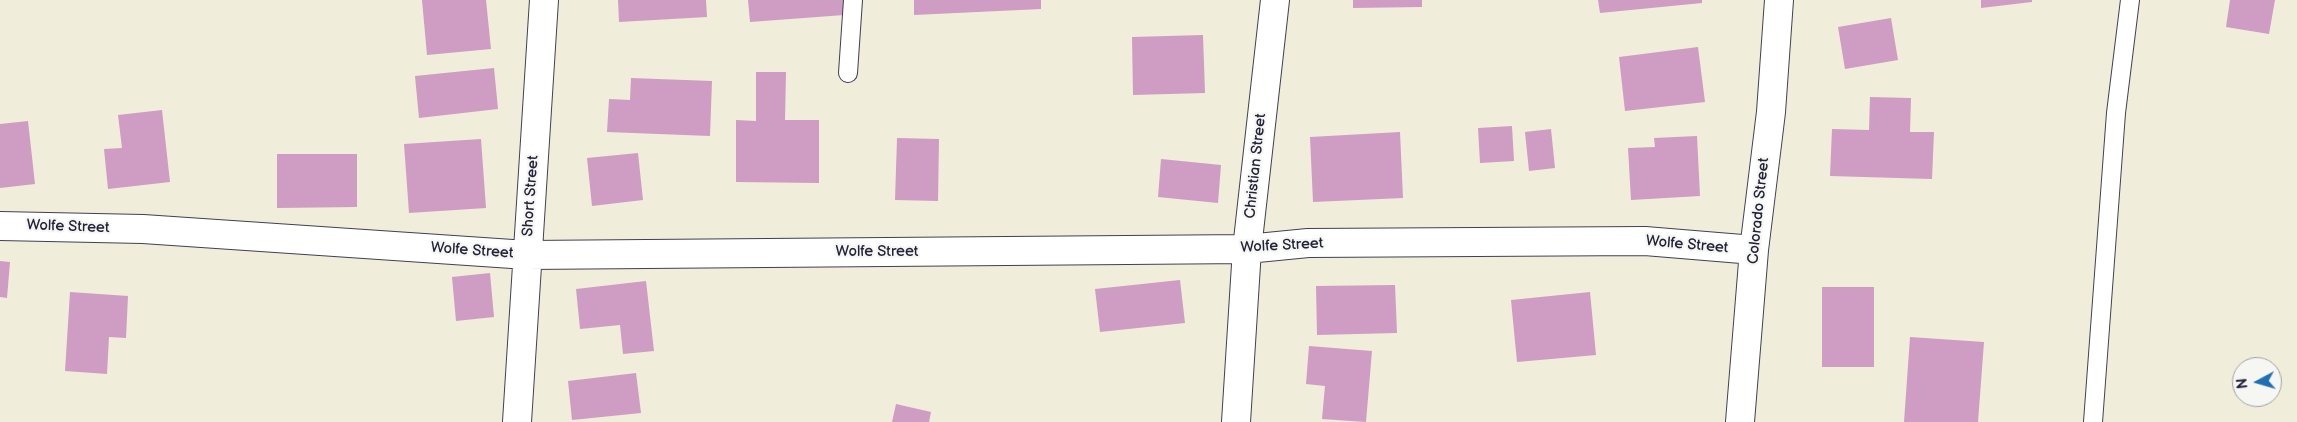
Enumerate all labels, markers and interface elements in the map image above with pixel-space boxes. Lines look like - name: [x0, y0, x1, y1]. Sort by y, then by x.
- street label: Christian Street: [1242, 113, 1270, 219]
- street label: Short Street: [519, 155, 543, 237]
- street label: Colorado Street: [1744, 157, 1774, 265]
- street label: Wolfe Street: [26, 217, 110, 237]
- street label: Wolfe Street: [1645, 232, 1729, 258]
- street label: Wolfe Street: [1240, 235, 1324, 257]
- street label: Wolfe Street: [430, 239, 514, 263]
- street label: Wolfe Street: [836, 243, 918, 261]
- north arrow: [2232, 357, 2282, 407]
- text: N: [2234, 377, 2252, 390]

